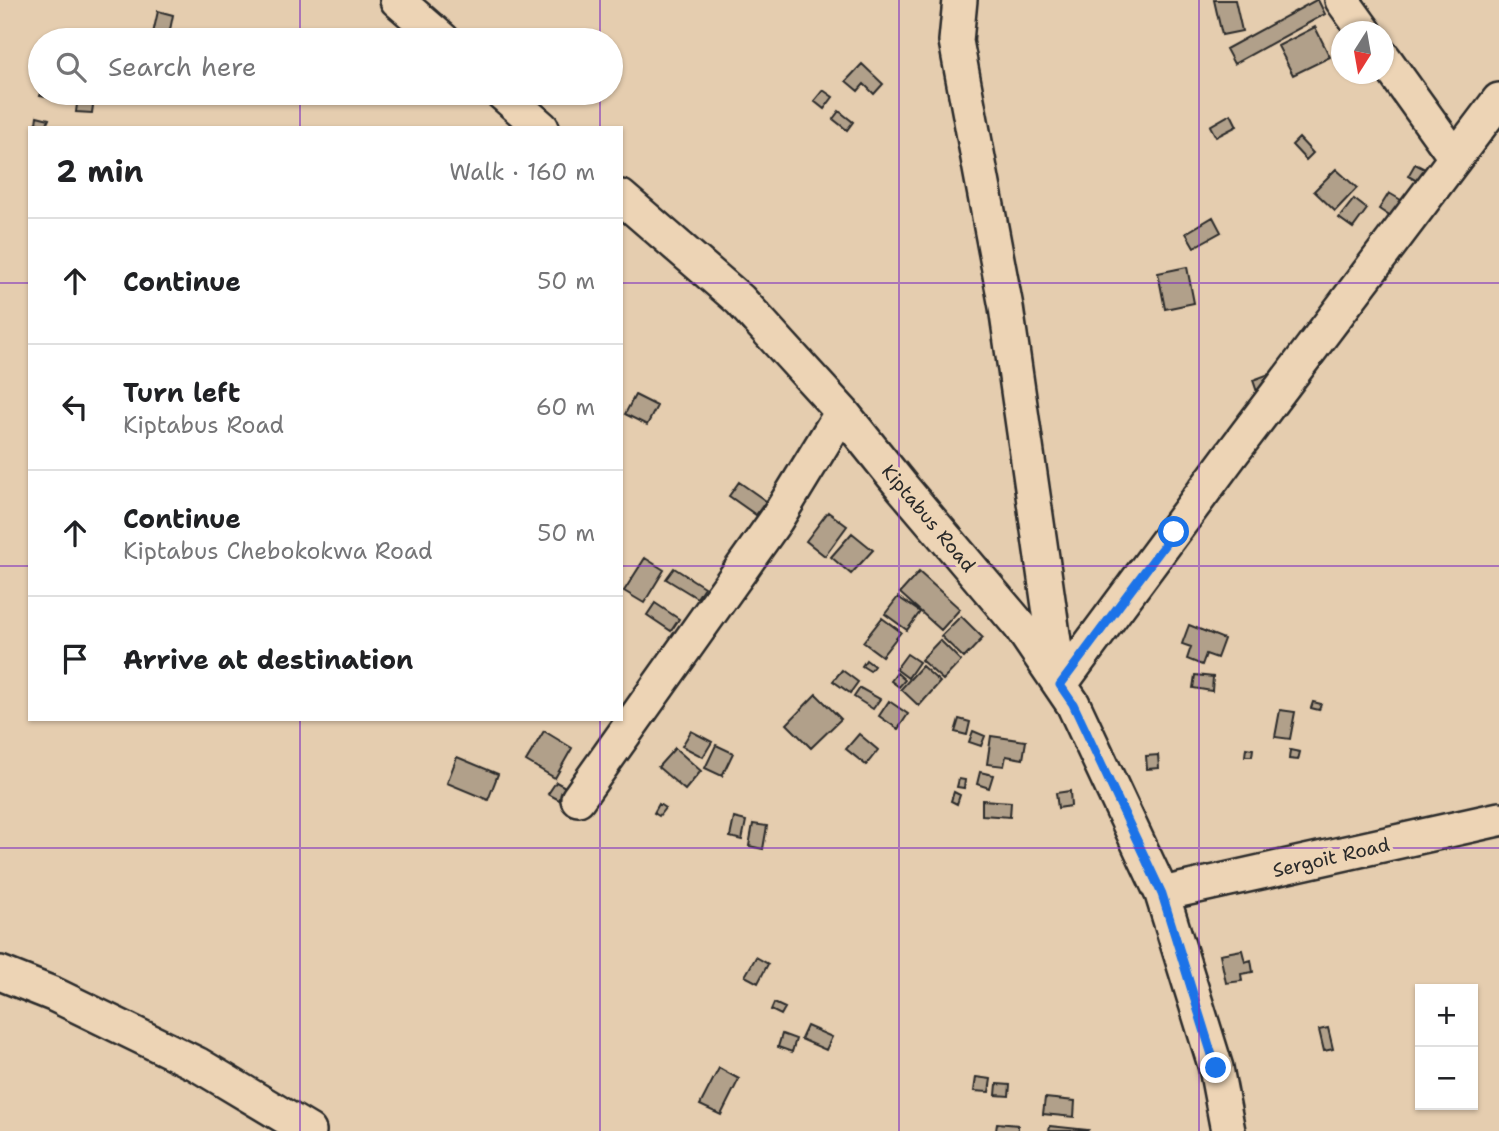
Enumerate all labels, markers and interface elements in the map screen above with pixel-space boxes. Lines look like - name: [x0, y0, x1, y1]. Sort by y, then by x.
- north arrow: [1331, 21, 1394, 84]
- search box: [28, 28, 623, 105]
- icon: search: [52, 48, 90, 86]
- text: Search here: [108, 49, 257, 84]
- text: 2 min: [56, 151, 143, 192]
- text: Walk · 160 m: [449, 157, 595, 187]
- icon: ahead: [56, 262, 94, 300]
- text: Continue: [123, 264, 241, 299]
- text: 50 m: [537, 266, 595, 296]
- text: Turn left: [123, 375, 240, 410]
- icon: left: [56, 388, 94, 426]
- text: 60 m: [536, 392, 595, 422]
- text: Kiptabus Road: [123, 410, 284, 440]
- street label: Kiptabus Road: [876, 459, 981, 577]
- text: Continue: [123, 501, 241, 536]
- icon: ahead: [56, 514, 94, 552]
- route start: [1158, 516, 1189, 547]
- text: 50 m: [537, 518, 595, 548]
- text: Kiptabus Chebokokwa Road: [123, 536, 433, 566]
- icon: arrive: [56, 640, 94, 678]
- text: Arrive at destination: [123, 642, 413, 677]
- street label: Sergoit Road: [1270, 832, 1392, 883]
- map controls: [1415, 984, 1478, 1110]
- button: +: [1415, 984, 1478, 1047]
- button: −: [1415, 1047, 1478, 1110]
- route end: [1200, 1052, 1231, 1083]

